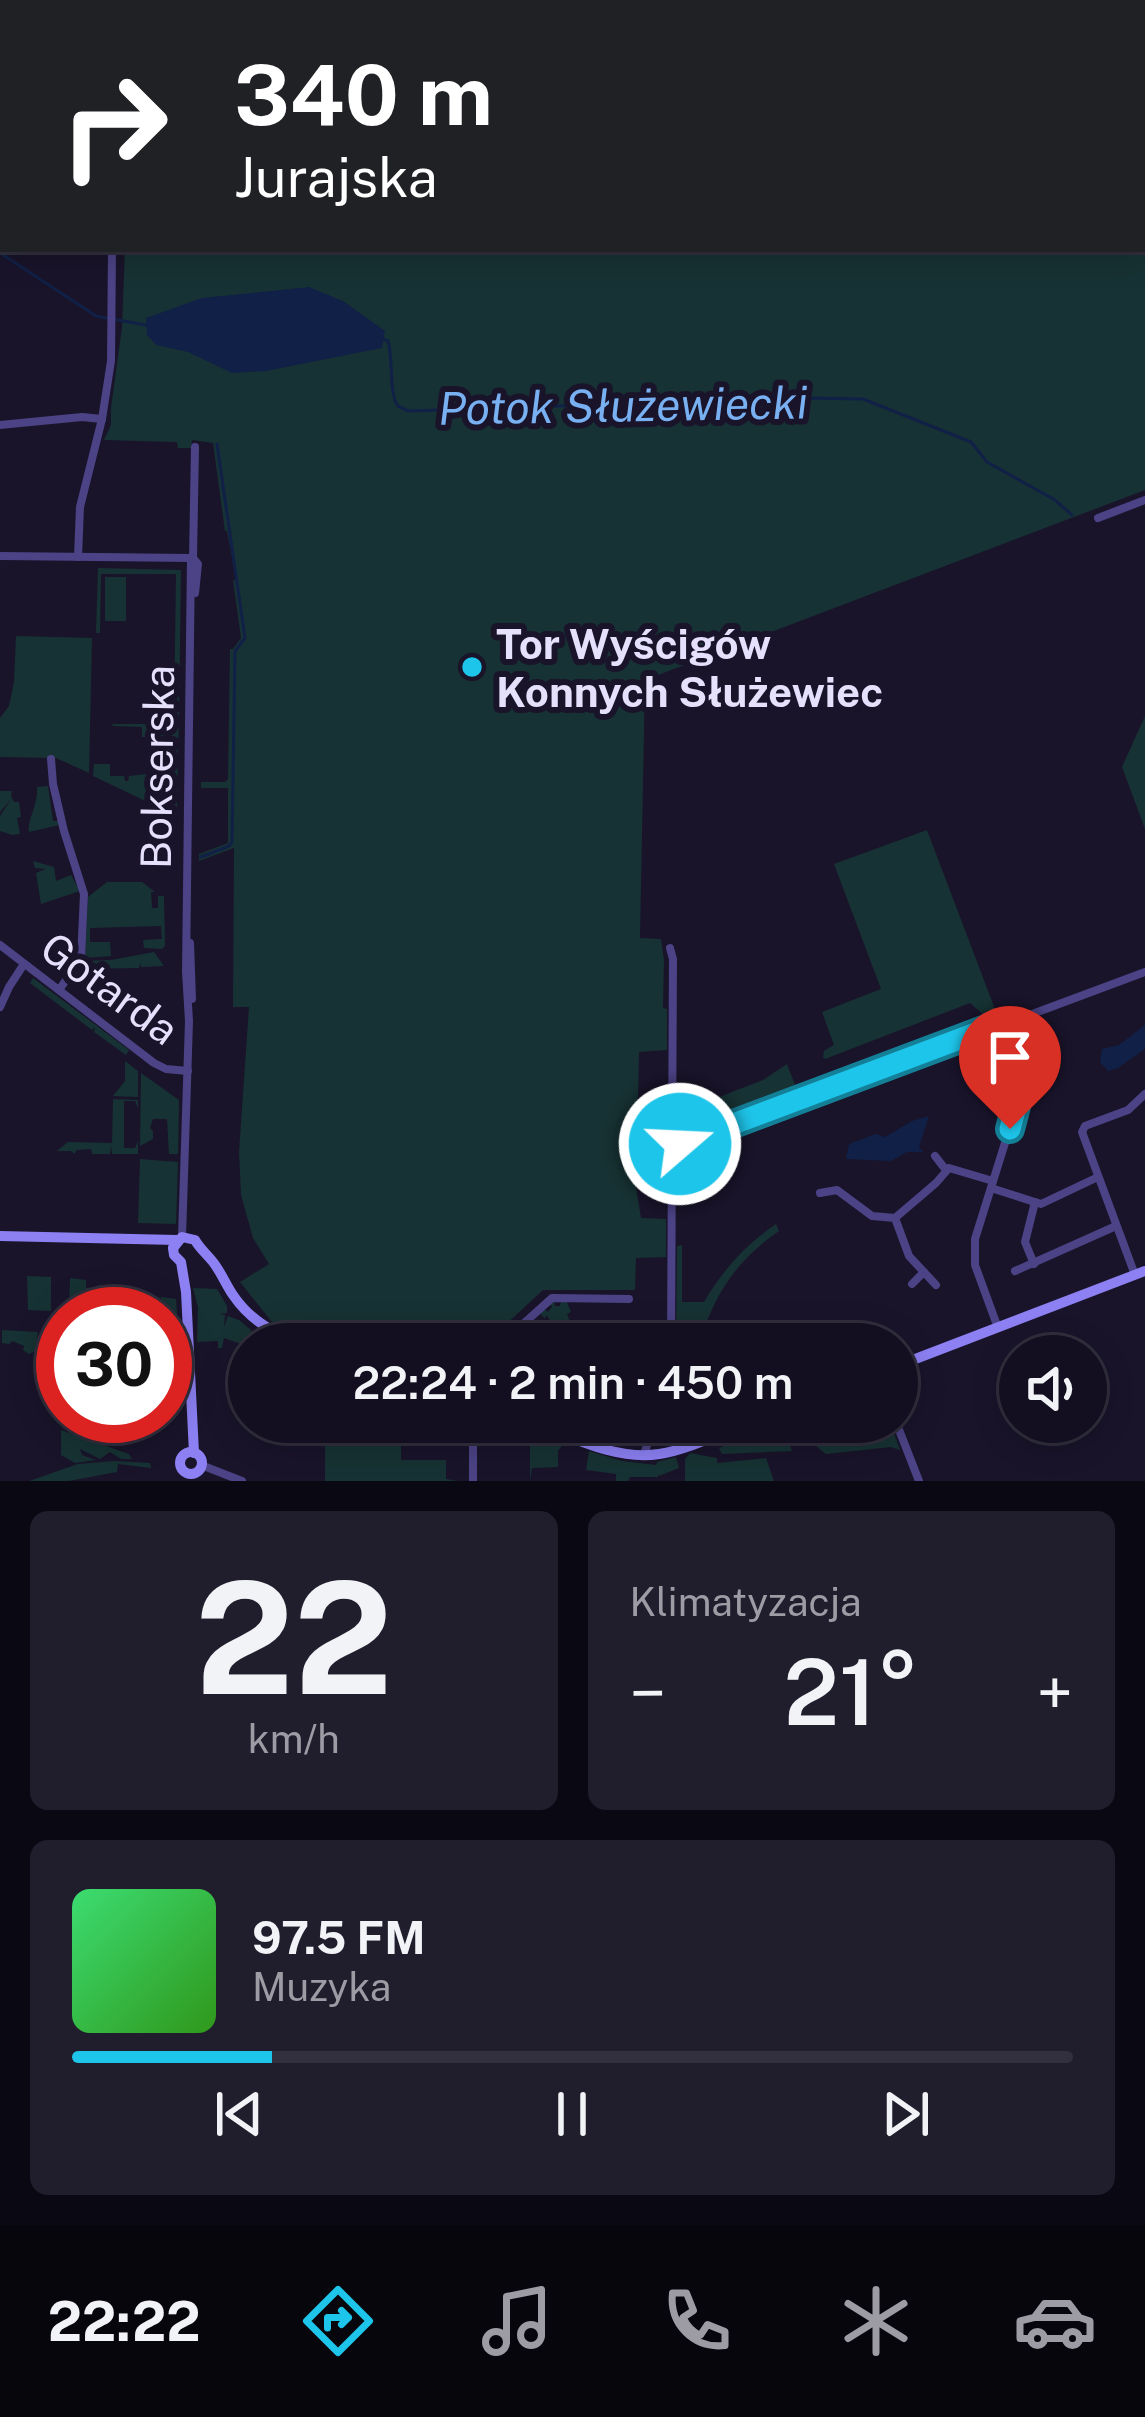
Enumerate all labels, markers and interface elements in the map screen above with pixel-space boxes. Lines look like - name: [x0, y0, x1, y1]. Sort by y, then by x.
- text: 340 m: [234, 45, 493, 144]
- icon: right: [36, 48, 192, 204]
- text: Jurajska: [234, 146, 438, 209]
- water label: Potok Służewiecki: [438, 375, 808, 435]
- place label: Tor Wyścigów Konnych Służewiec: [496, 619, 883, 716]
- marker: Tor Wyścigów Konnych Służewiec: [459, 654, 485, 680]
- street label: Bokserska: [131, 665, 183, 869]
- street label: Gotarda: [32, 922, 188, 1054]
- pin: [959, 1006, 1061, 1129]
- icon: arrive: [977, 1024, 1043, 1090]
- position arrow: [617, 1081, 743, 1207]
- speed limit sign: 30: [36, 1287, 192, 1443]
- map controls: [999, 1335, 1107, 1443]
- button: sound: [999, 1335, 1107, 1443]
- text: 22:24 · 2 min · 450 m: [353, 1356, 793, 1409]
- text: 22: [195, 1546, 393, 1729]
- text: Klimatyzacja: [630, 1579, 862, 1625]
- text: 21°: [784, 1639, 919, 1745]
- text: −: [630, 1654, 666, 1732]
- text: +: [1036, 1654, 1073, 1732]
- text: km/h: [248, 1716, 340, 1762]
- text: 97.5 FM: [252, 1911, 426, 1964]
- text: Muzyka: [252, 1964, 391, 2010]
- icon: previous: [206, 2081, 272, 2147]
- icon: pause: [539, 2081, 605, 2147]
- icon: next: [873, 2081, 939, 2147]
- icon: directions: [296, 2279, 380, 2363]
- icon: music: [475, 2279, 559, 2363]
- icon: phone: [655, 2279, 739, 2363]
- icon: climate: [834, 2279, 918, 2363]
- icon: car: [1013, 2279, 1097, 2363]
- text: 22:22: [48, 2290, 200, 2353]

